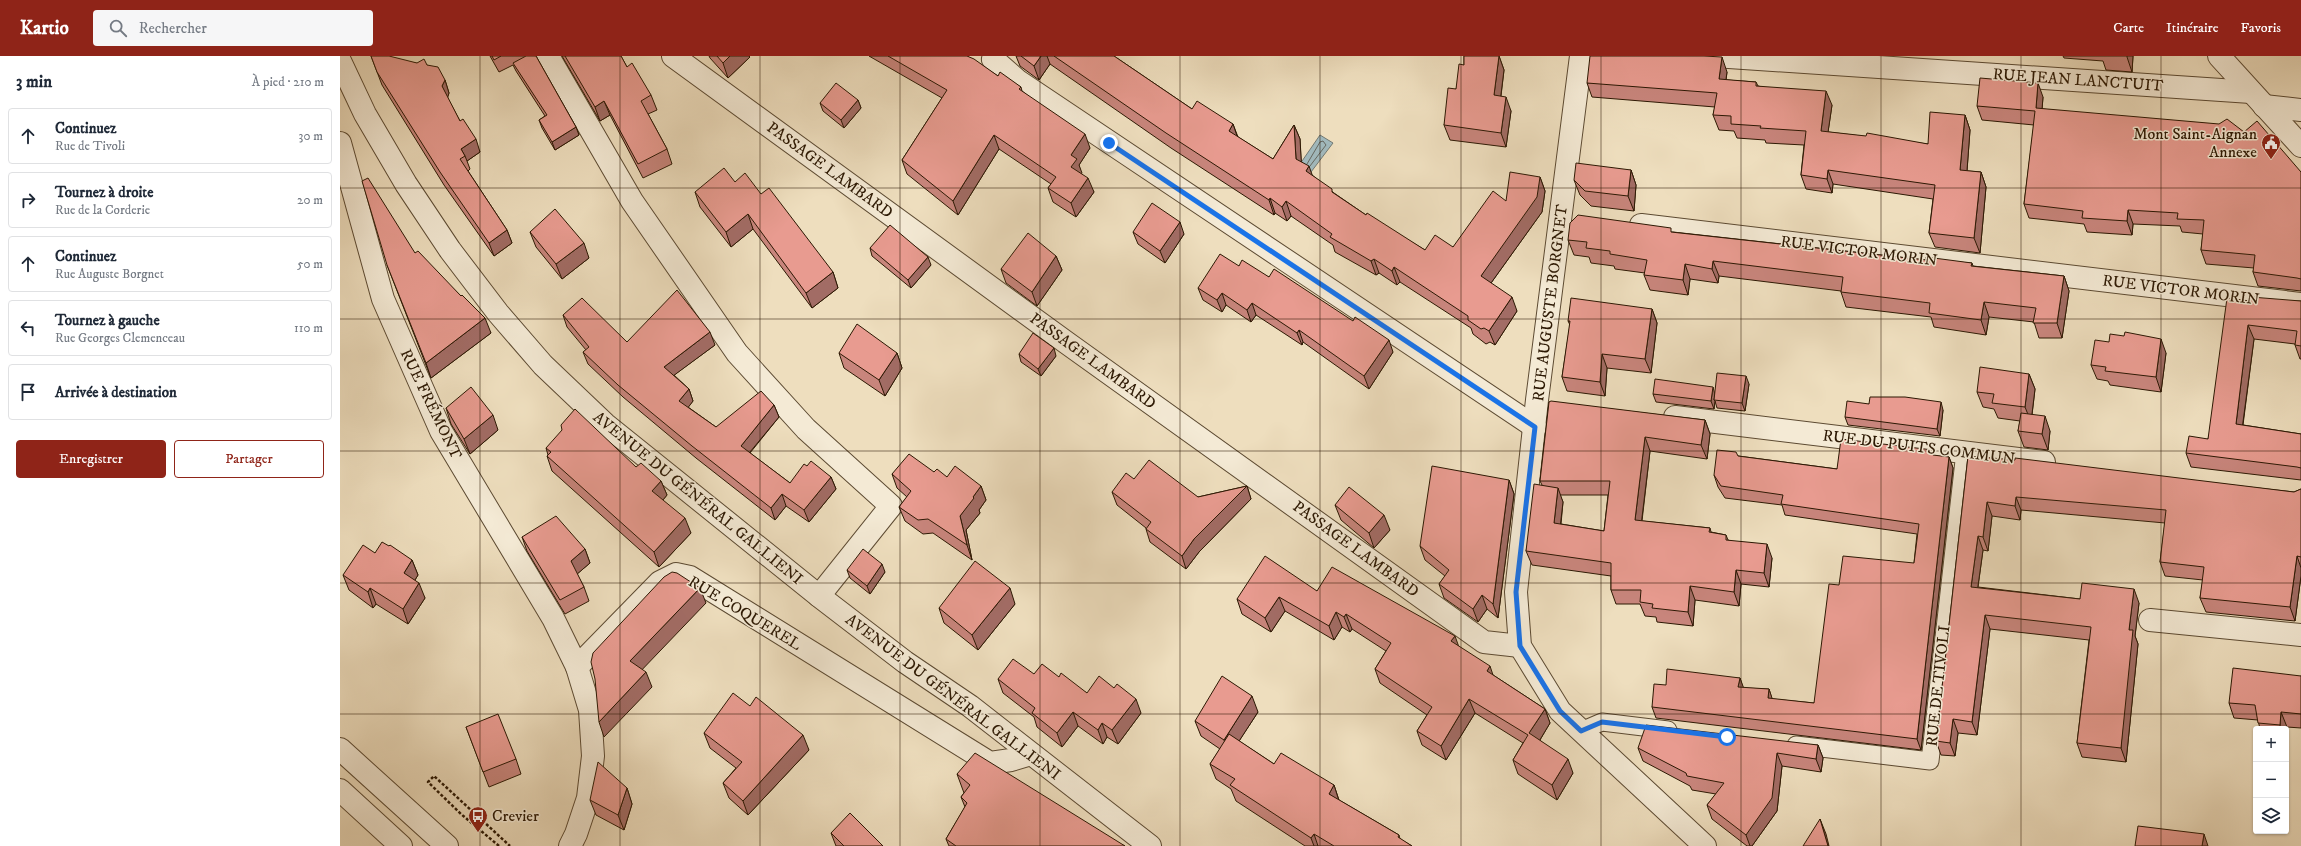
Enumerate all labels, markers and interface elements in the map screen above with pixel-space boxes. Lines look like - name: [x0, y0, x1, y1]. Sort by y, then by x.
- search box: [93, 10, 373, 46]
- text: Kartio: [20, 17, 69, 40]
- icon: search: [107, 17, 129, 39]
- text: Rechercher: [139, 19, 207, 38]
- text: Carte: [2113, 19, 2144, 37]
- text: Itinéraire: [2166, 19, 2219, 37]
- text: Favoris: [2241, 19, 2281, 37]
- street label: RUE JEAN LANCTUIT: [1992, 64, 2164, 96]
- text: 3 min: [16, 71, 52, 93]
- text: À pied · 210 m: [252, 74, 324, 90]
- street label: PASSAGE LAMBARD: [763, 117, 897, 223]
- text: Continuez: [55, 119, 116, 138]
- place label: Mont Saint-Aignan Annexe: [2133, 124, 2258, 162]
- icon: ahead: [17, 125, 39, 147]
- text: 30 m: [299, 128, 323, 144]
- public building icon: Mont Saint-Aignan Annexe: [2260, 132, 2282, 160]
- route end: [1100, 134, 1118, 152]
- text: Rue de Tivoli: [55, 138, 125, 154]
- text: Tournez à droite: [55, 183, 153, 202]
- icon: right: [17, 189, 39, 211]
- text: 20 m: [297, 192, 323, 208]
- text: Rue de la Corderie: [55, 202, 150, 218]
- street label: RUE AUGUSTE BORGNET: [1528, 203, 1572, 403]
- street label: RUE VICTOR MORIN: [1779, 231, 1939, 271]
- text: Continuez: [55, 247, 116, 266]
- icon: ahead: [17, 253, 39, 275]
- text: 50 m: [297, 256, 323, 272]
- text: Rue Auguste Borgnet: [55, 266, 164, 282]
- street label: RUE VICTOR MORIN: [2101, 270, 2261, 310]
- street label: PASSAGE LAMBARD: [1026, 308, 1160, 414]
- text: Tournez à gauche: [55, 311, 160, 330]
- icon: left: [17, 317, 39, 339]
- text: 110 m: [294, 320, 323, 336]
- text: Rue Georges Clemenceau: [55, 330, 185, 346]
- street label: RUE FRÉMONT: [396, 346, 466, 462]
- icon: arrive: [17, 381, 39, 403]
- text: Arrivée à destination: [55, 383, 177, 402]
- street label: AVENUE DU GÉNÉRAL GALLIENI: [589, 407, 807, 589]
- street label: RUE DU PUITS COMMUN: [1822, 425, 2016, 469]
- button: Enregistrer: [16, 440, 166, 478]
- button: Partager: [174, 440, 324, 478]
- street label: PASSAGE LAMBARD: [1289, 496, 1423, 602]
- street label: RUE COQUEREL: [685, 571, 806, 655]
- street label: AVENUE DU GÉNÉRAL GALLIENI: [842, 610, 1065, 785]
- street label: RUE DE TIVOLI: [1922, 624, 1954, 748]
- map controls: [2253, 726, 2289, 834]
- button: +: [2253, 726, 2289, 762]
- route start: [1718, 728, 1736, 746]
- button: −: [2253, 762, 2289, 798]
- button: layers: [2253, 798, 2289, 834]
- bus stop icon: Crevier: [467, 805, 489, 833]
- place label: Crevier: [492, 806, 539, 826]

